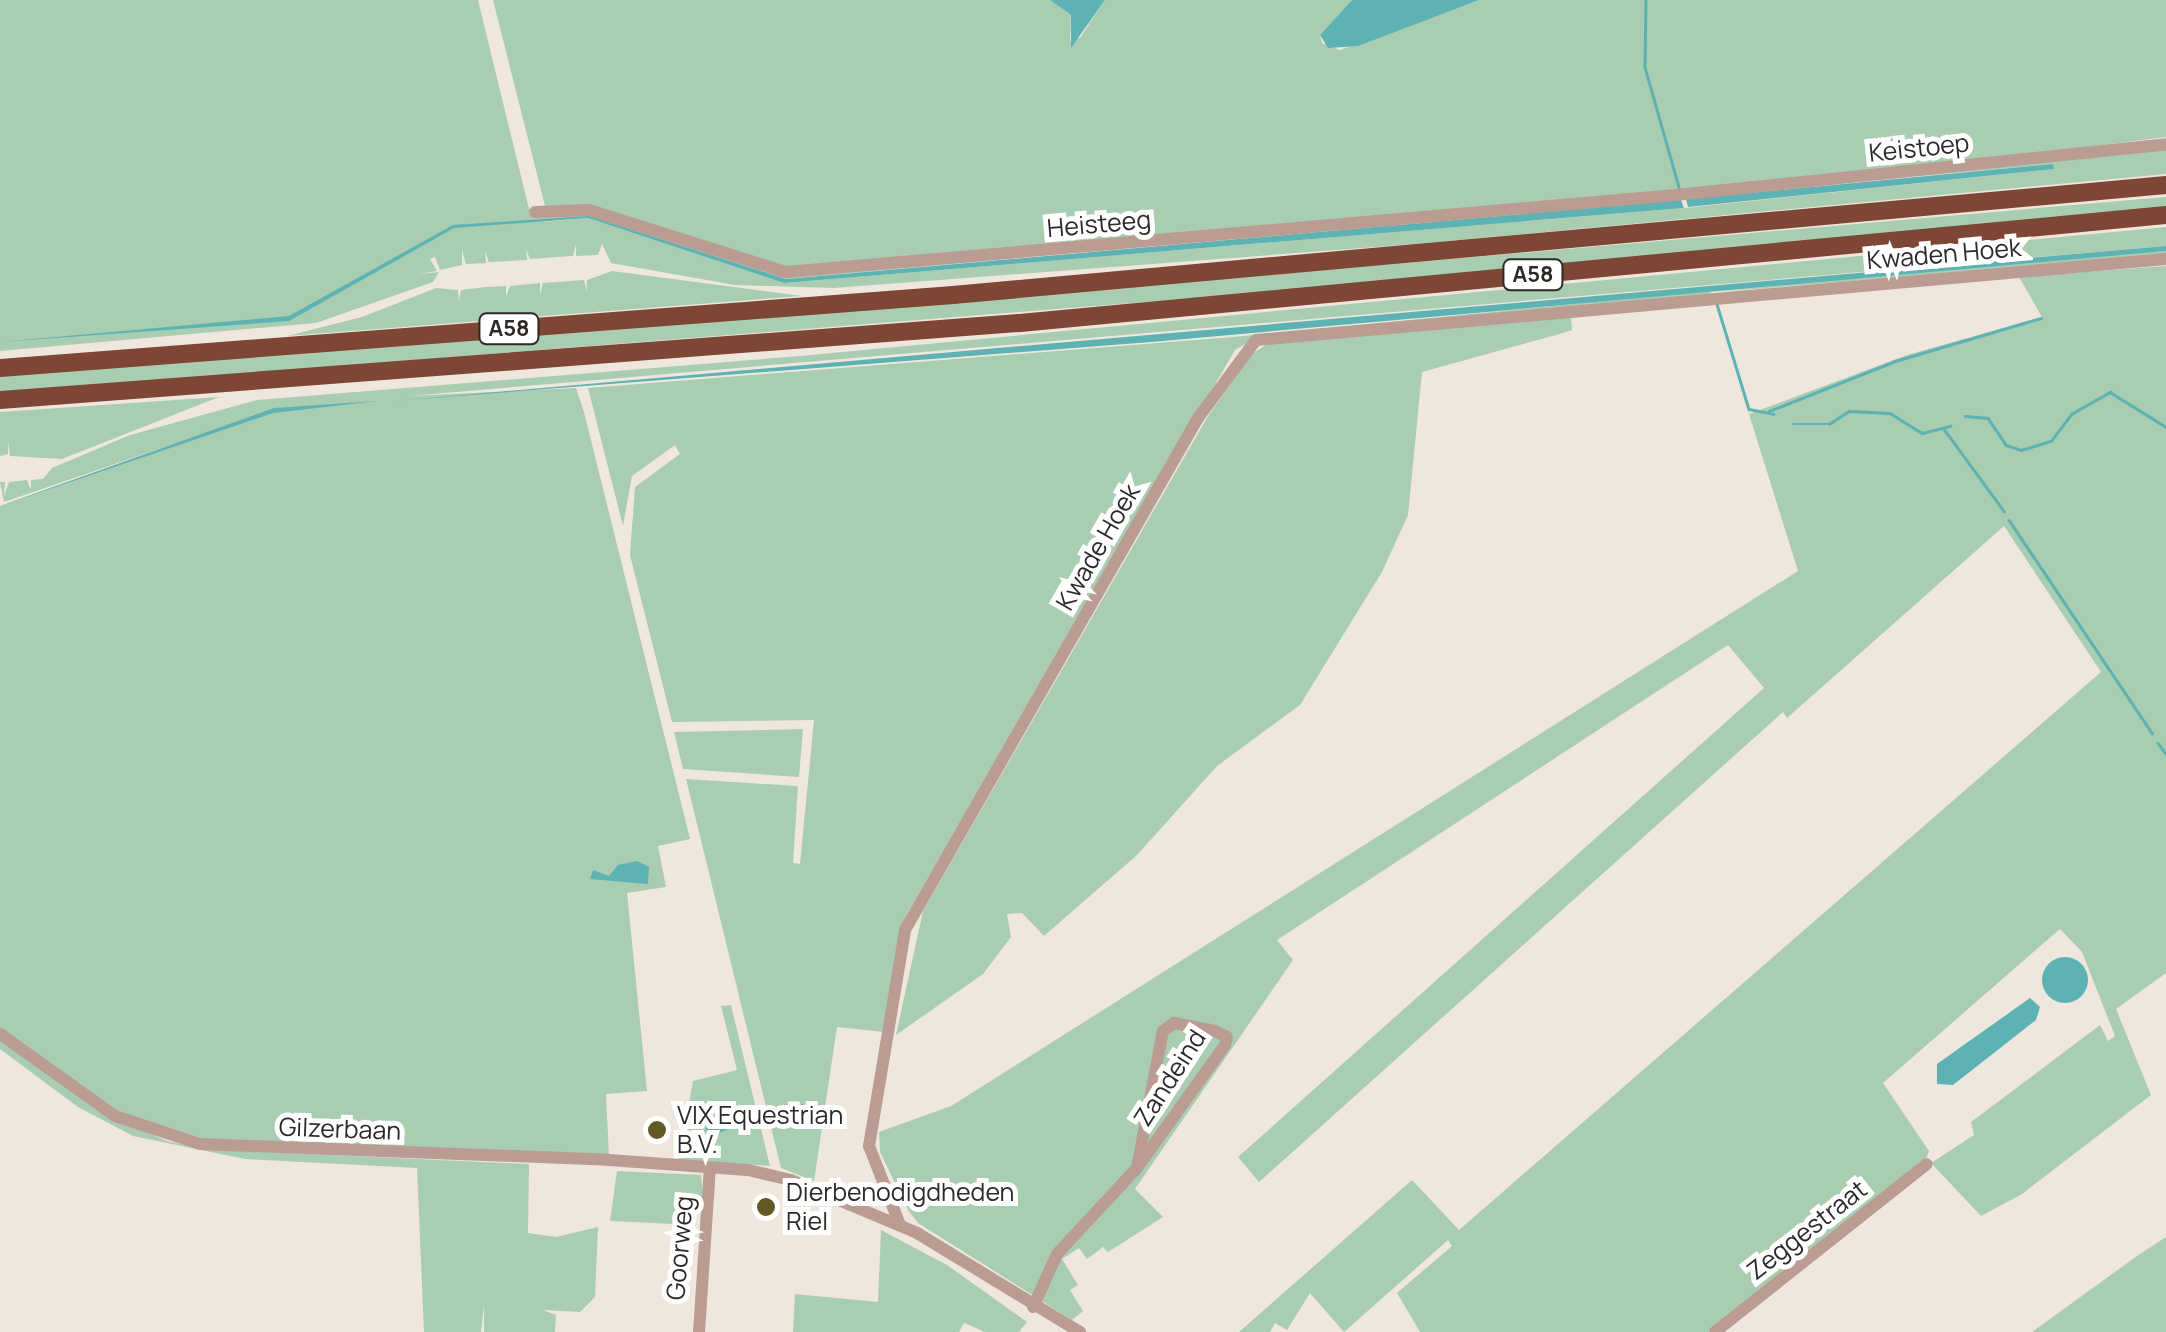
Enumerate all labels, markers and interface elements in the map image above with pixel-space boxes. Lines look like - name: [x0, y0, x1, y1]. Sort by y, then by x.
- street label: Keistoep: [1867, 128, 1971, 168]
- street label: Heisteeg: [1046, 205, 1152, 243]
- street label: Kwaden Hoek: [1866, 232, 2022, 276]
- road number: A58: [1500, 258, 1566, 292]
- road number: A58: [476, 312, 542, 346]
- street label: Kwade Hoek: [1050, 479, 1146, 615]
- street label: Zandeind: [1128, 1024, 1212, 1132]
- place label: VIX Equestrian B.V.: [677, 1101, 843, 1160]
- street label: Gilzerbaan: [278, 1112, 402, 1146]
- marker: VIX Equestrian B.V.: [646, 1119, 668, 1141]
- street label: Zeggestraat: [1741, 1174, 1873, 1286]
- place label: Dierbenodigdheden Riel: [786, 1178, 1014, 1237]
- street label: Goorweg: [661, 1195, 699, 1301]
- marker: Dierbenodigdheden Riel: [755, 1196, 777, 1218]

